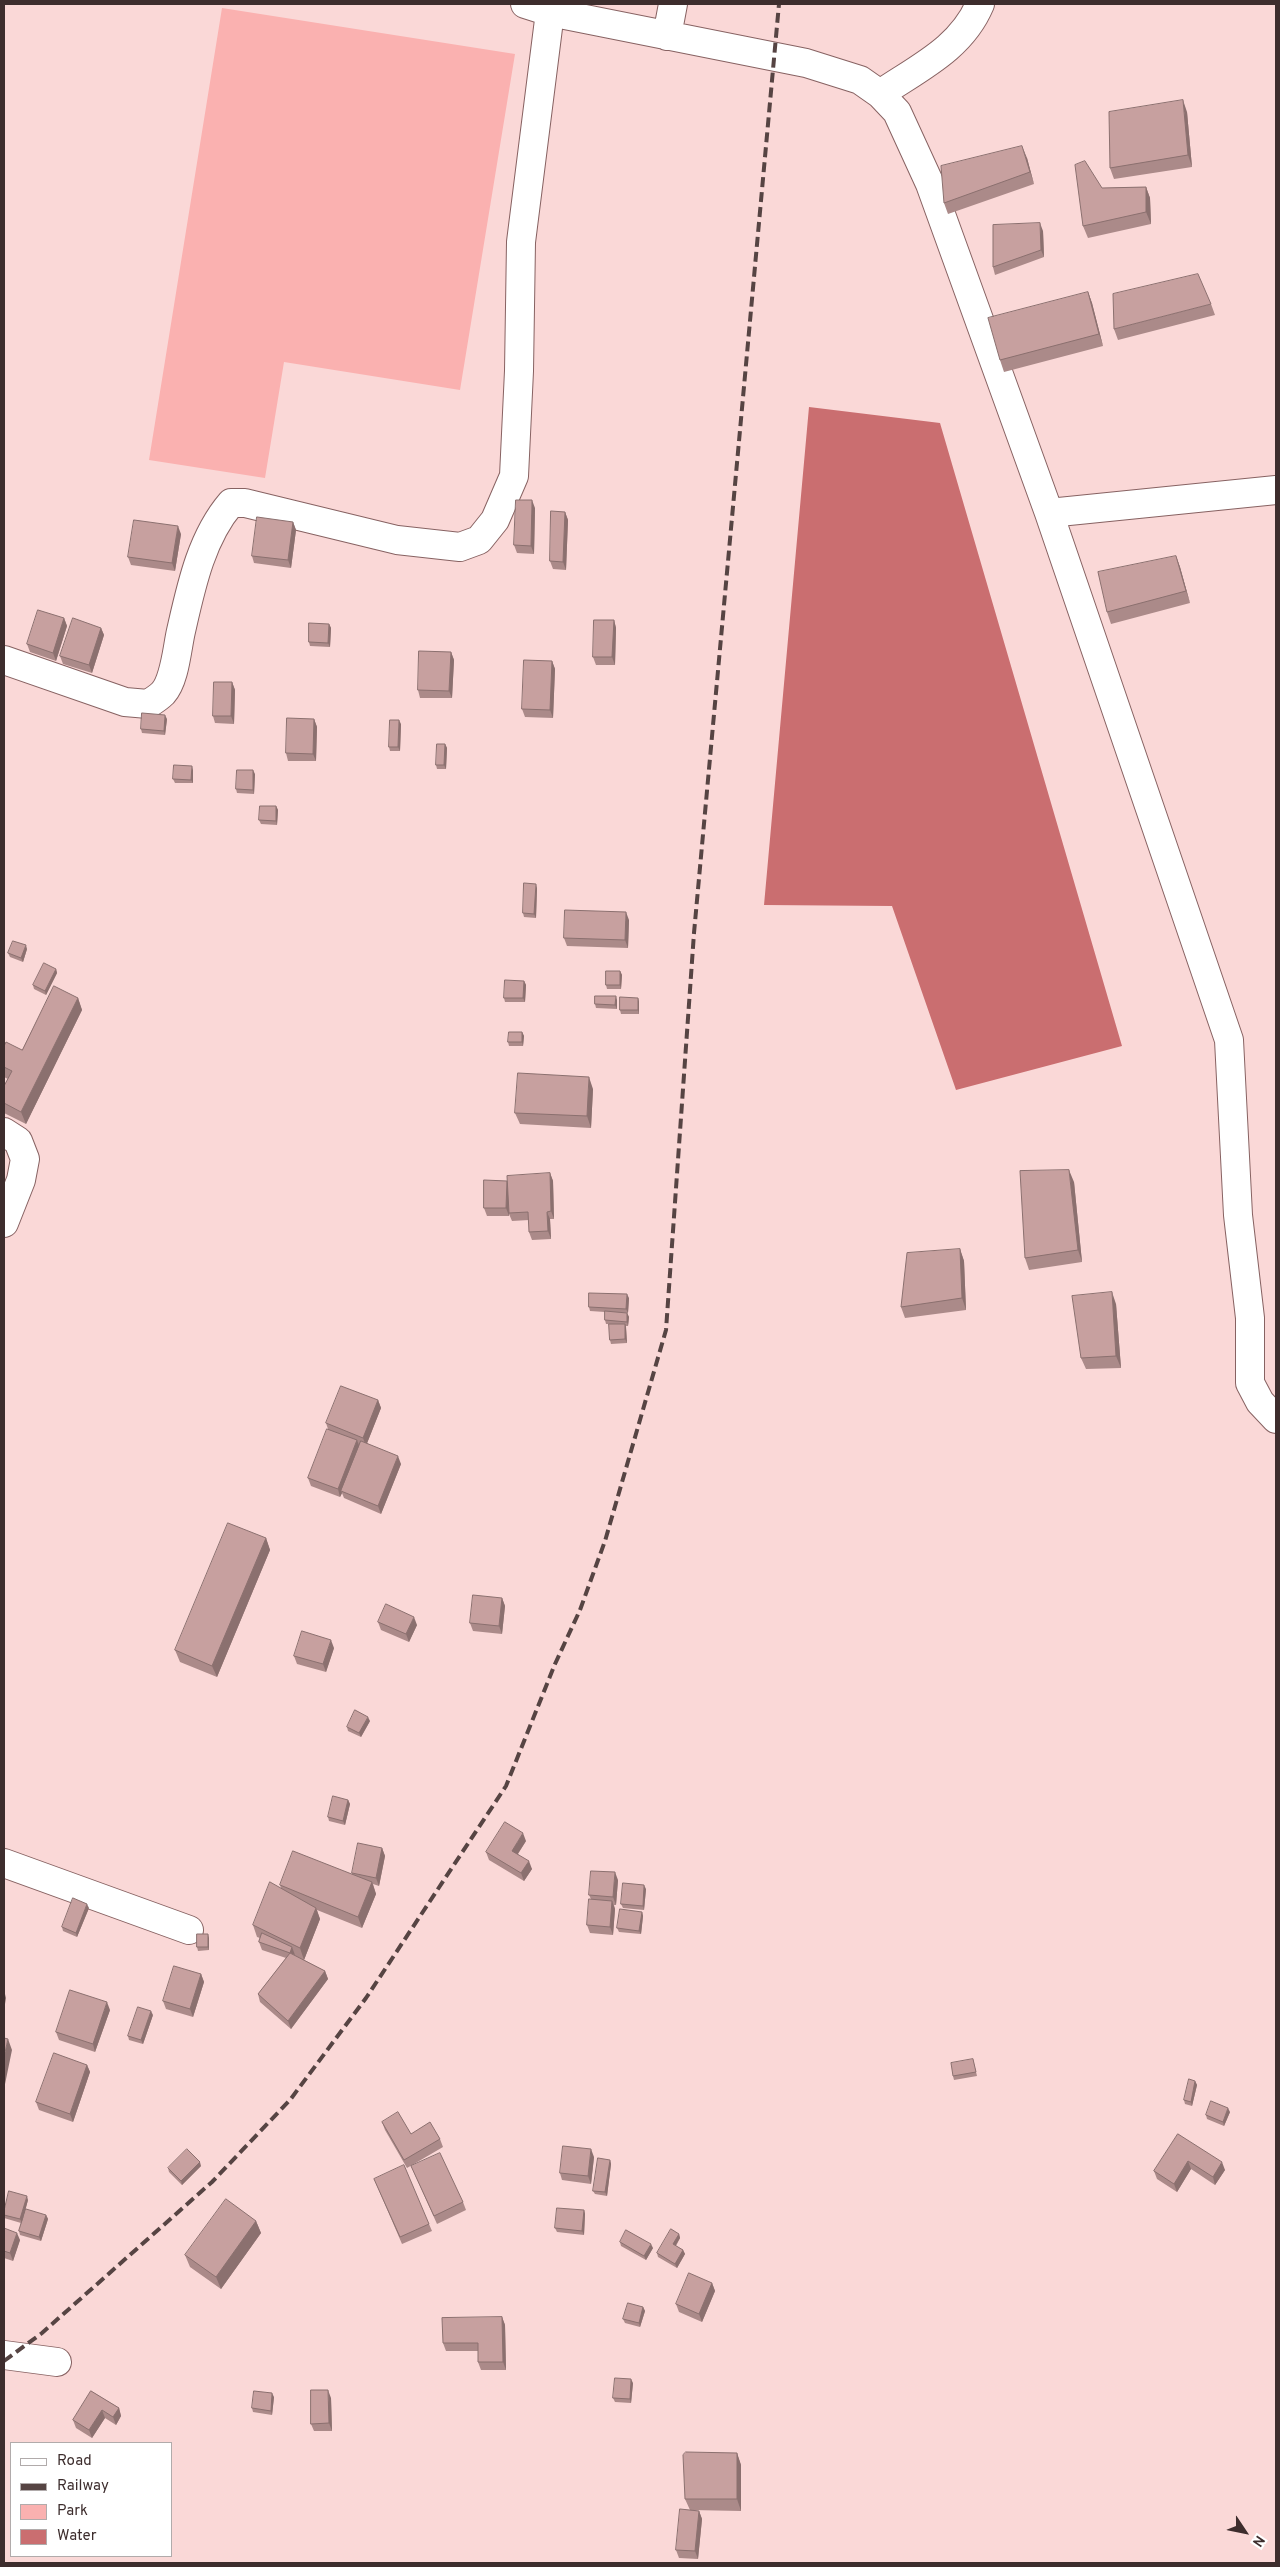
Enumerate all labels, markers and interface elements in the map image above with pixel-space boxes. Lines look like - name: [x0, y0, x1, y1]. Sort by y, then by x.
- legend: [10, 2442, 172, 2557]
- text: Road: [57, 2452, 92, 2471]
- text: Railway: [57, 2477, 109, 2496]
- text: Park: [57, 2502, 88, 2521]
- north arrow: [1220, 2507, 1270, 2557]
- text: Water: [57, 2527, 96, 2546]
- text: N: [1248, 2532, 1268, 2550]

